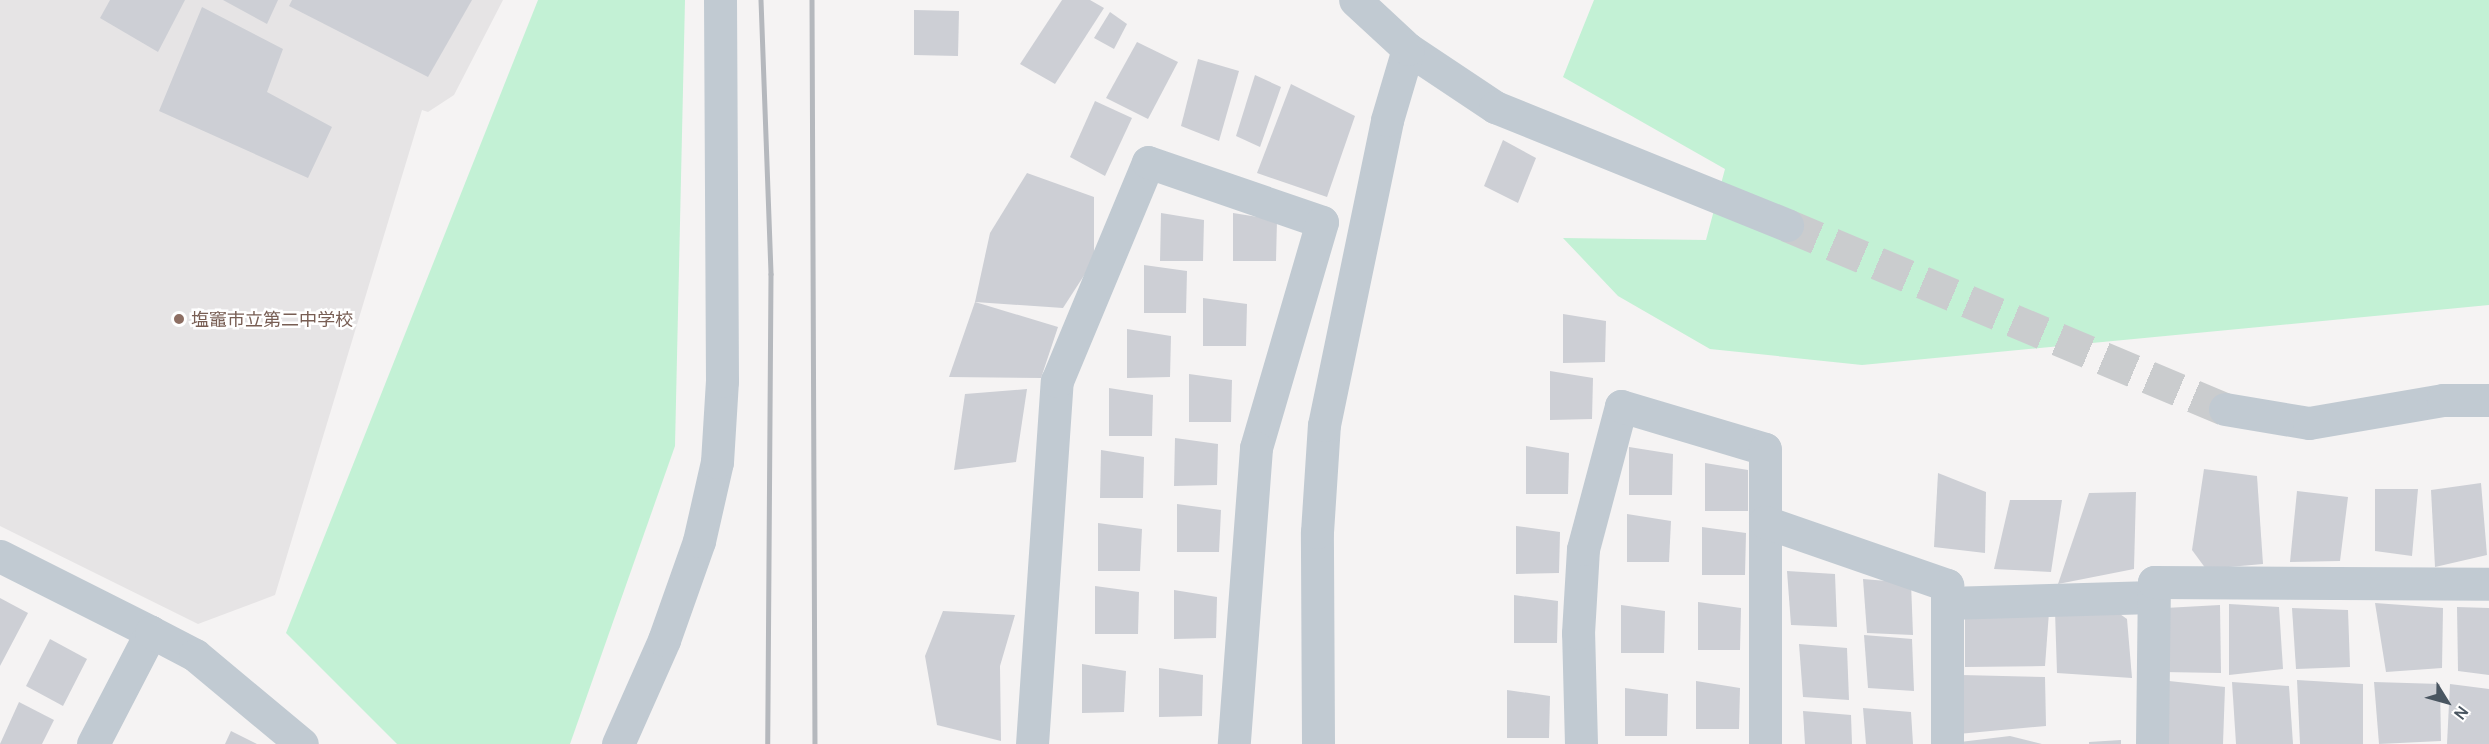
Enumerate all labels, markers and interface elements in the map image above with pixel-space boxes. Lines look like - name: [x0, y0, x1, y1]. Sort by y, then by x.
- place label: 塩竈市立第二中学校: [191, 308, 353, 330]
- marker: 塩竈市立第二中学校: [172, 312, 186, 326]
- north arrow: [2417, 672, 2477, 732]
- text: N: [2449, 702, 2474, 724]

